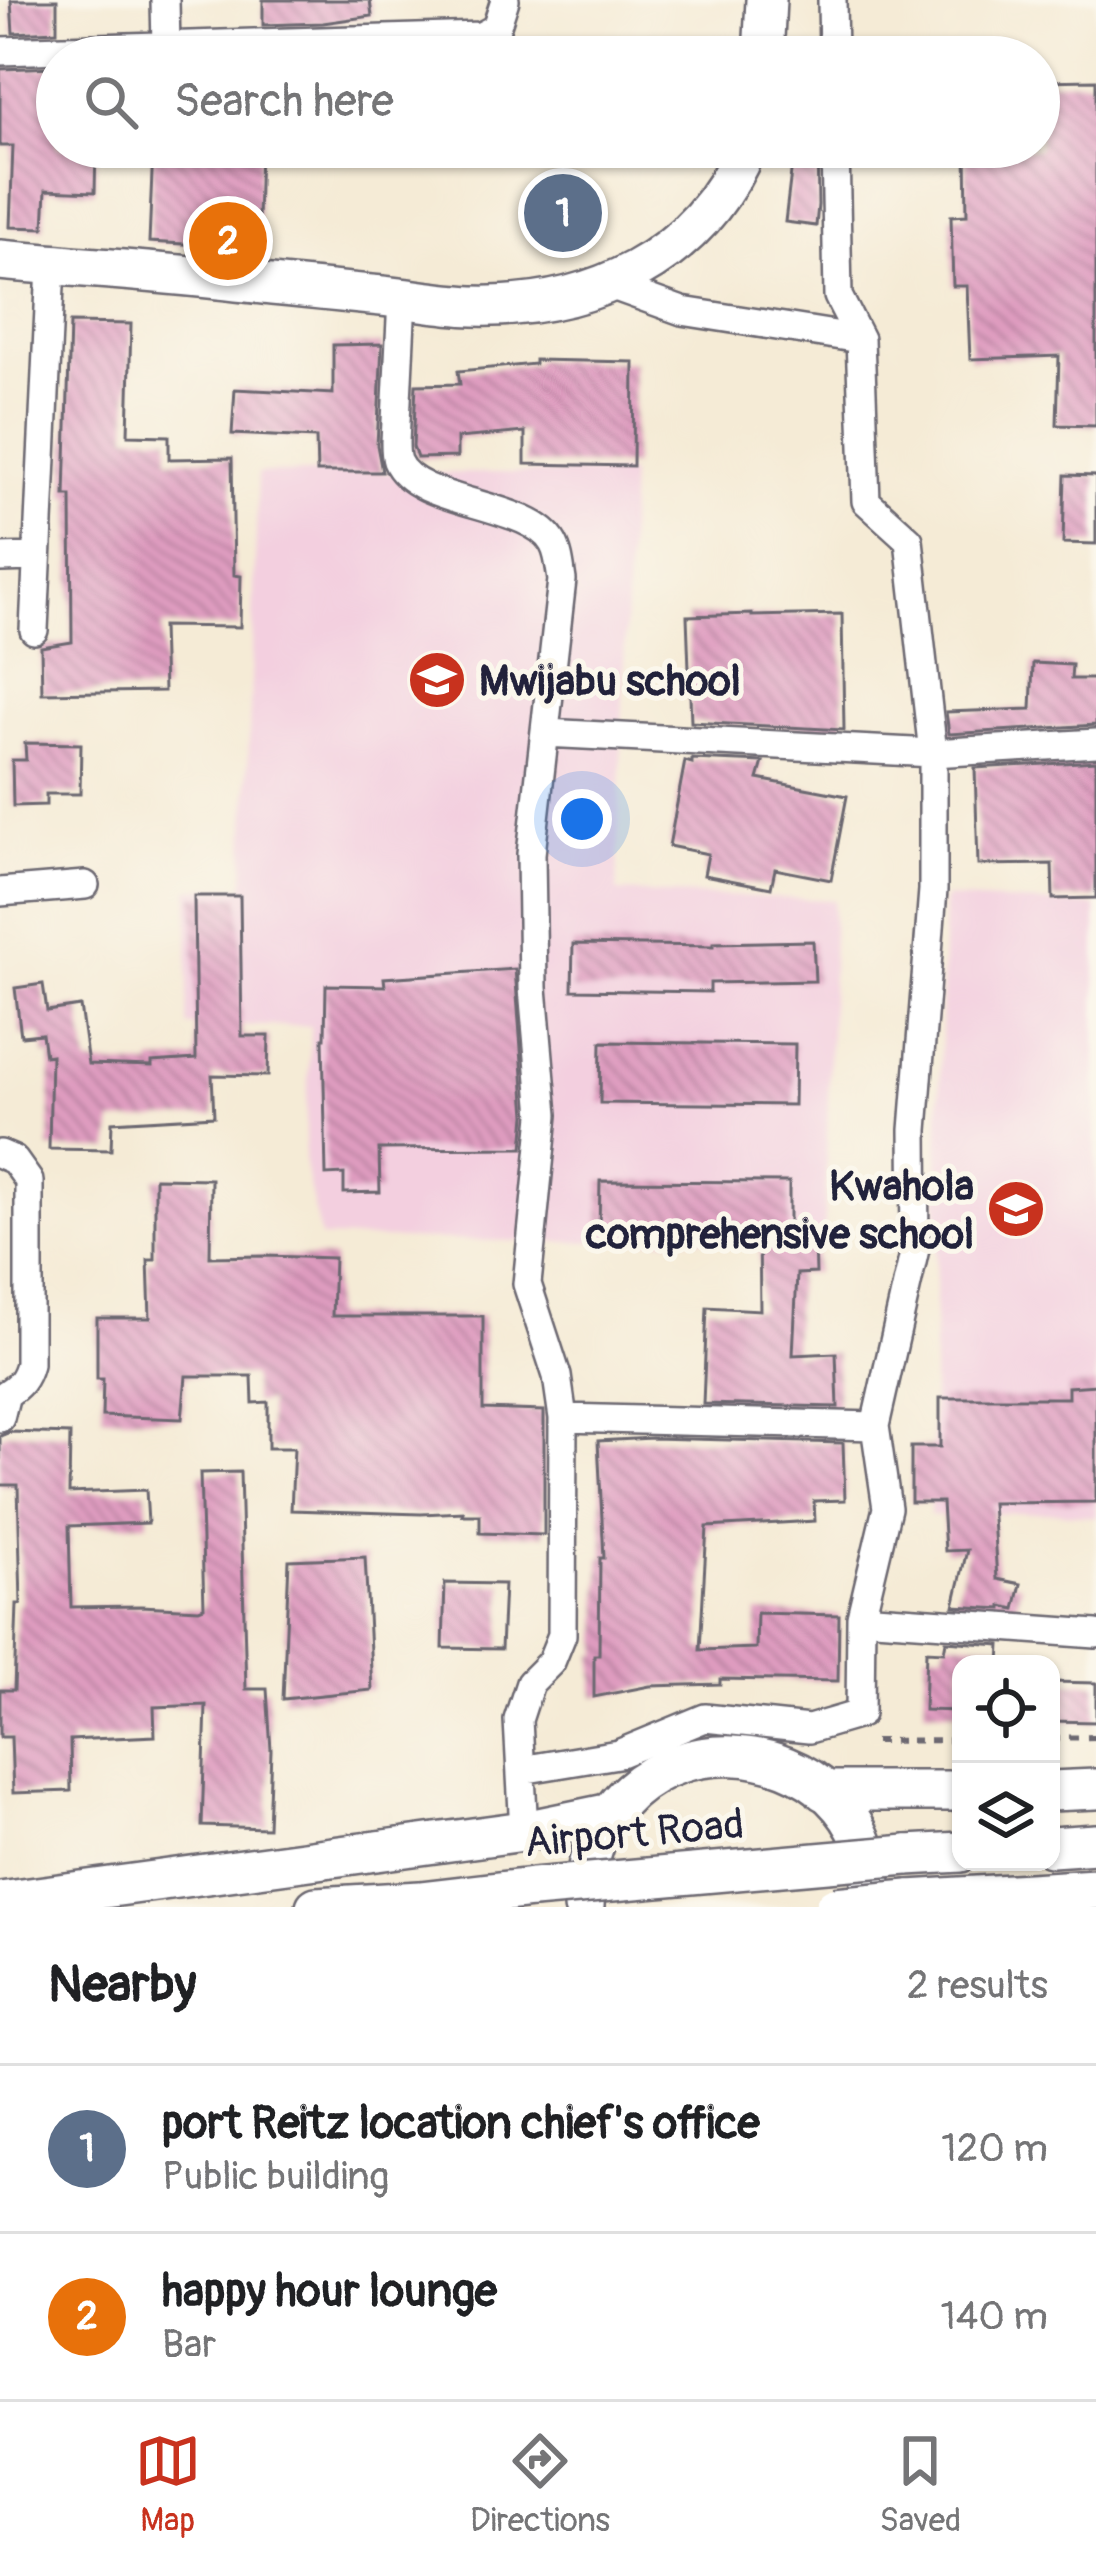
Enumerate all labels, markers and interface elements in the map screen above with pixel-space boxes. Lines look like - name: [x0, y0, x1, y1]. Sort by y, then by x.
- search box: [36, 36, 1060, 168]
- icon: search: [78, 69, 144, 135]
- text: Search here: [174, 74, 394, 130]
- pin: 1: [524, 168, 602, 258]
- pin: 2: [189, 196, 267, 286]
- school or university icon: Mwijabu school: [406, 649, 468, 711]
- place label: Mwijabu school: [479, 656, 741, 708]
- your location: [552, 789, 612, 849]
- place label: Kwahola comprehensive school: [586, 1161, 974, 1261]
- school or university icon: Kwahola comprehensive school: [985, 1178, 1047, 1240]
- map controls: [952, 1655, 1060, 1871]
- button: locate: [952, 1655, 1060, 1763]
- button: layers: [952, 1763, 1060, 1871]
- street label: Airport Road: [522, 1798, 746, 1869]
- text: Nearby: [48, 1953, 196, 2017]
- text: 2 results: [907, 1961, 1048, 2010]
- text: port Reitz location chief's office: [162, 2096, 760, 2152]
- text: 1: [79, 2124, 95, 2173]
- text: 120 m: [941, 2124, 1048, 2173]
- text: Public building: [162, 2152, 389, 2201]
- text: happy hour lounge: [162, 2264, 497, 2320]
- text: 2: [76, 2292, 98, 2341]
- text: 140 m: [940, 2292, 1048, 2341]
- text: Bar: [162, 2320, 216, 2369]
- tab: Map: [135, 2428, 201, 2541]
- tab: Directions: [470, 2428, 610, 2541]
- tab: Saved: [879, 2428, 961, 2541]

